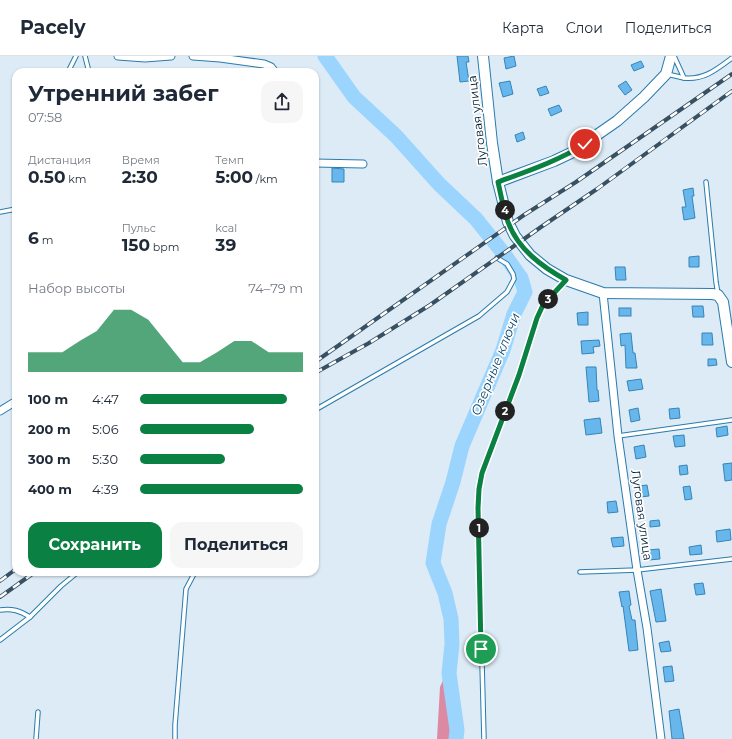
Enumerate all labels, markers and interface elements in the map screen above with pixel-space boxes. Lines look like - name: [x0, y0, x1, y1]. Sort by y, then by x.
- text: Pacely: [20, 16, 86, 39]
- text: Карта: [502, 19, 544, 37]
- text: Слои: [566, 19, 603, 37]
- text: Поделиться: [625, 19, 712, 37]
- street label: Луговая улица: [464, 75, 490, 167]
- text: Утренний забег: [28, 80, 219, 107]
- button: share: [261, 81, 303, 123]
- text: 07:58: [28, 109, 62, 125]
- pin: [568, 127, 602, 161]
- icon: check: [574, 133, 596, 155]
- text: Дистанция: [28, 153, 91, 167]
- text: Время: [122, 153, 160, 167]
- text: Темп: [215, 153, 244, 167]
- text: 0.50: [28, 167, 65, 187]
- text: 2:30: [122, 167, 158, 187]
- text: 5:00: [215, 167, 253, 187]
- text: km: [65, 172, 86, 186]
- text: /km: [253, 172, 278, 186]
- pin: 4: [495, 200, 515, 220]
- text: 4: [501, 203, 509, 217]
- text: Пульс: [122, 221, 156, 235]
- text: kcal: [215, 221, 237, 235]
- text: 6: [28, 228, 39, 248]
- text: m: [39, 233, 53, 247]
- text: 150: [122, 235, 150, 255]
- text: 39: [215, 235, 236, 255]
- text: bpm: [150, 240, 179, 254]
- text: Набор высоты: [28, 280, 125, 296]
- text: 74–79 m: [248, 280, 303, 296]
- pin: 3: [538, 289, 558, 309]
- text: 3: [545, 292, 551, 306]
- water label: Озерные ключи: [467, 310, 523, 418]
- text: 100 m: [28, 391, 68, 407]
- text: 4:47: [92, 391, 119, 407]
- pin: 2: [495, 401, 515, 421]
- text: 2: [502, 404, 508, 418]
- text: 200 m: [28, 421, 71, 437]
- text: 5:06: [92, 421, 119, 437]
- text: 300 m: [28, 451, 71, 467]
- text: 5:30: [92, 451, 118, 467]
- street label: Луговая улица: [628, 469, 656, 561]
- text: 400 m: [28, 481, 72, 497]
- text: 4:39: [92, 481, 119, 497]
- pin: 1: [469, 518, 489, 538]
- text: 1: [477, 521, 481, 535]
- button: Сохранить: [28, 522, 162, 568]
- button: Поделиться: [170, 522, 303, 568]
- pin: [464, 632, 498, 666]
- icon: arrive: [470, 638, 492, 660]

